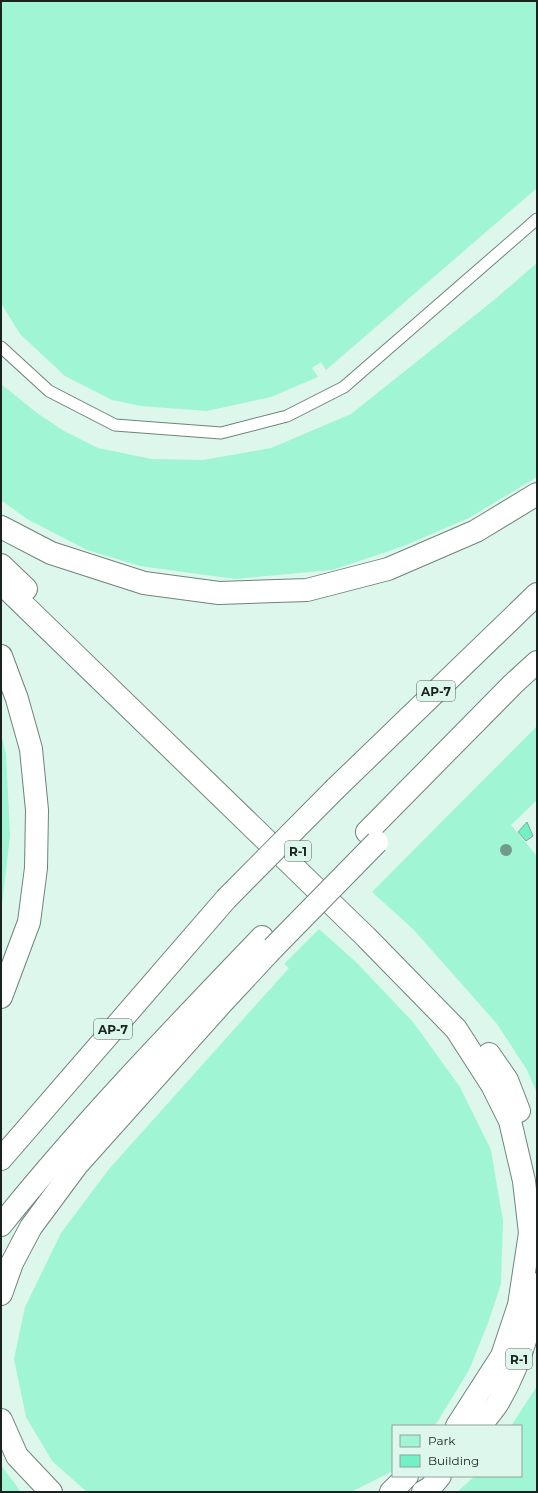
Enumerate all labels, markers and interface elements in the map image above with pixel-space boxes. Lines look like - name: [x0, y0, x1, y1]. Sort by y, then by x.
- road number: AP-7: [417, 681, 455, 701]
- road number: R-1: [285, 841, 311, 861]
- road number: AP-7: [94, 1019, 132, 1039]
- road number: R-1: [506, 1349, 532, 1369]
- legend: [392, 1425, 522, 1477]
- text: Park: [428, 1433, 456, 1448]
- text: Building: [428, 1453, 479, 1468]

